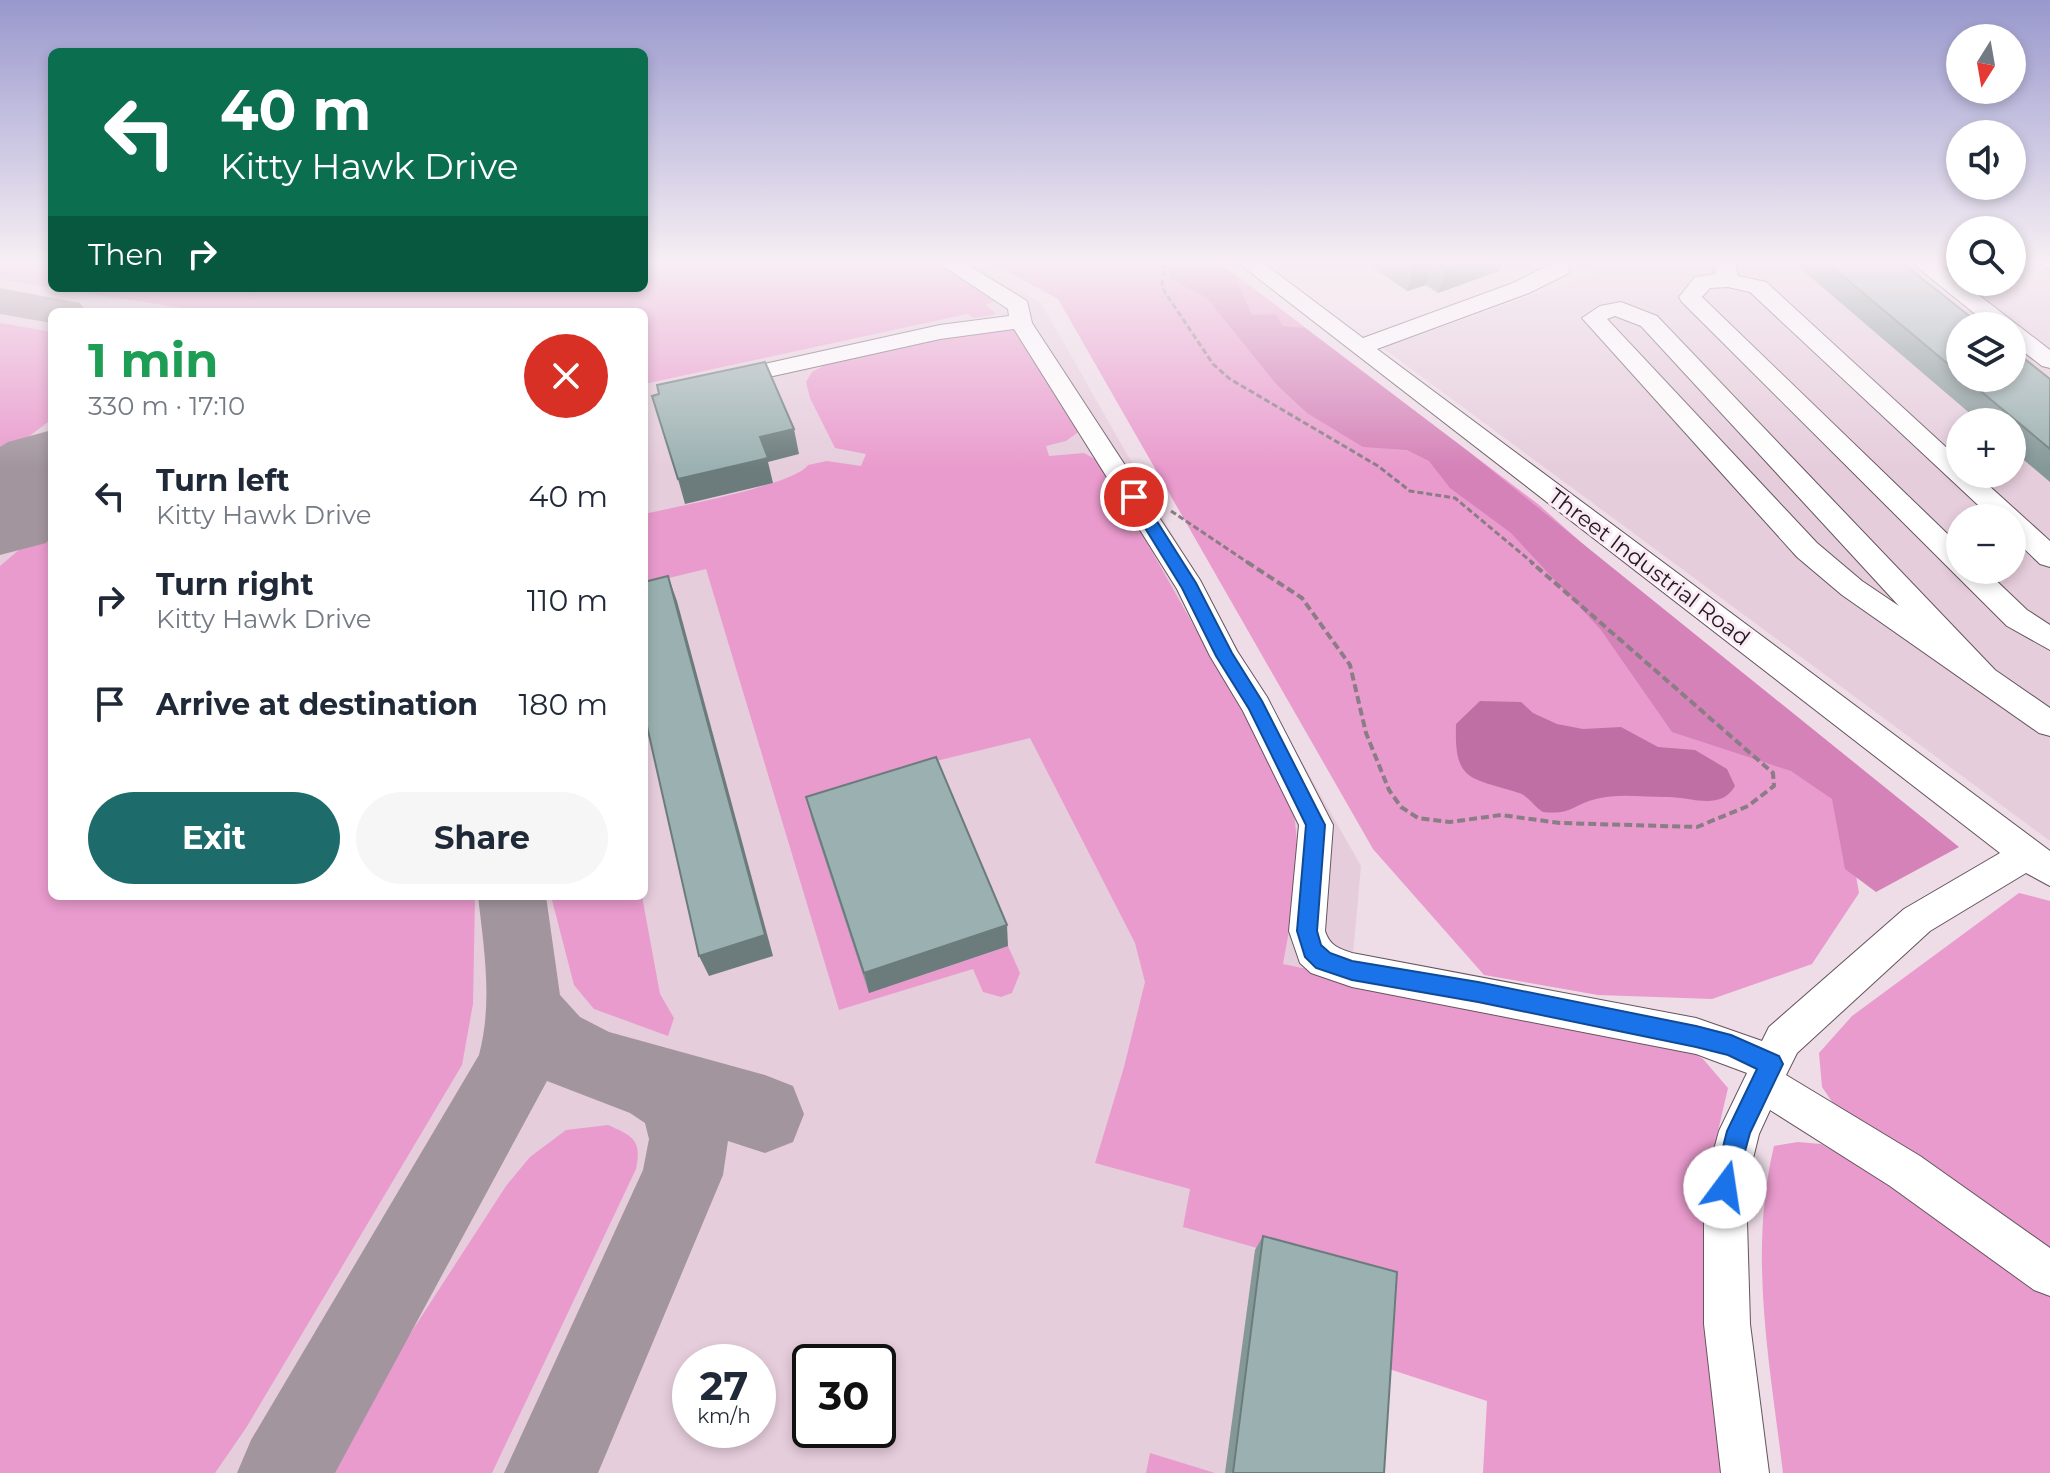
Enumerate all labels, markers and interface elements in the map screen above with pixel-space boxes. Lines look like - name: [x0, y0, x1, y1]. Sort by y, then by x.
- north arrow: [1946, 24, 2026, 104]
- map controls: [1946, 24, 2026, 584]
- text: 40 m: [220, 76, 371, 144]
- icon: left: [88, 80, 192, 184]
- button: sound: [1946, 120, 2026, 200]
- text: Kitty Hawk Drive: [220, 144, 518, 188]
- button: search: [1946, 216, 2026, 296]
- icon: right: [180, 232, 224, 276]
- text: Then: [88, 236, 164, 273]
- button: layers: [1946, 312, 2026, 392]
- text: 1 min: [88, 331, 218, 389]
- button: close: [524, 334, 608, 418]
- text: 330 m · 17:10: [88, 390, 245, 422]
- button: +: [1946, 408, 2026, 488]
- text: Turn left: [156, 462, 289, 499]
- pin: [1100, 463, 1168, 531]
- icon: left: [88, 474, 132, 518]
- icon: arrive: [1112, 475, 1156, 519]
- text: 40 m: [529, 478, 608, 515]
- street label: Threet Industrial Road: [1543, 483, 1755, 651]
- text: Kitty Hawk Drive: [156, 499, 372, 531]
- button: −: [1946, 504, 2026, 584]
- text: Turn right: [156, 566, 313, 603]
- icon: right: [88, 578, 132, 622]
- text: 110 m: [527, 582, 608, 619]
- text: Kitty Hawk Drive: [156, 603, 372, 635]
- icon: arrive: [88, 682, 132, 726]
- text: Arrive at destination: [156, 686, 478, 723]
- text: 180 m: [518, 686, 608, 723]
- button: Exit: [88, 792, 340, 884]
- button: Share: [356, 792, 608, 884]
- position arrow: [1683, 1145, 1767, 1229]
- speed limit sign: 30: [792, 1344, 896, 1448]
- text: 27: [700, 1361, 748, 1410]
- text: km/h: [697, 1404, 751, 1428]

